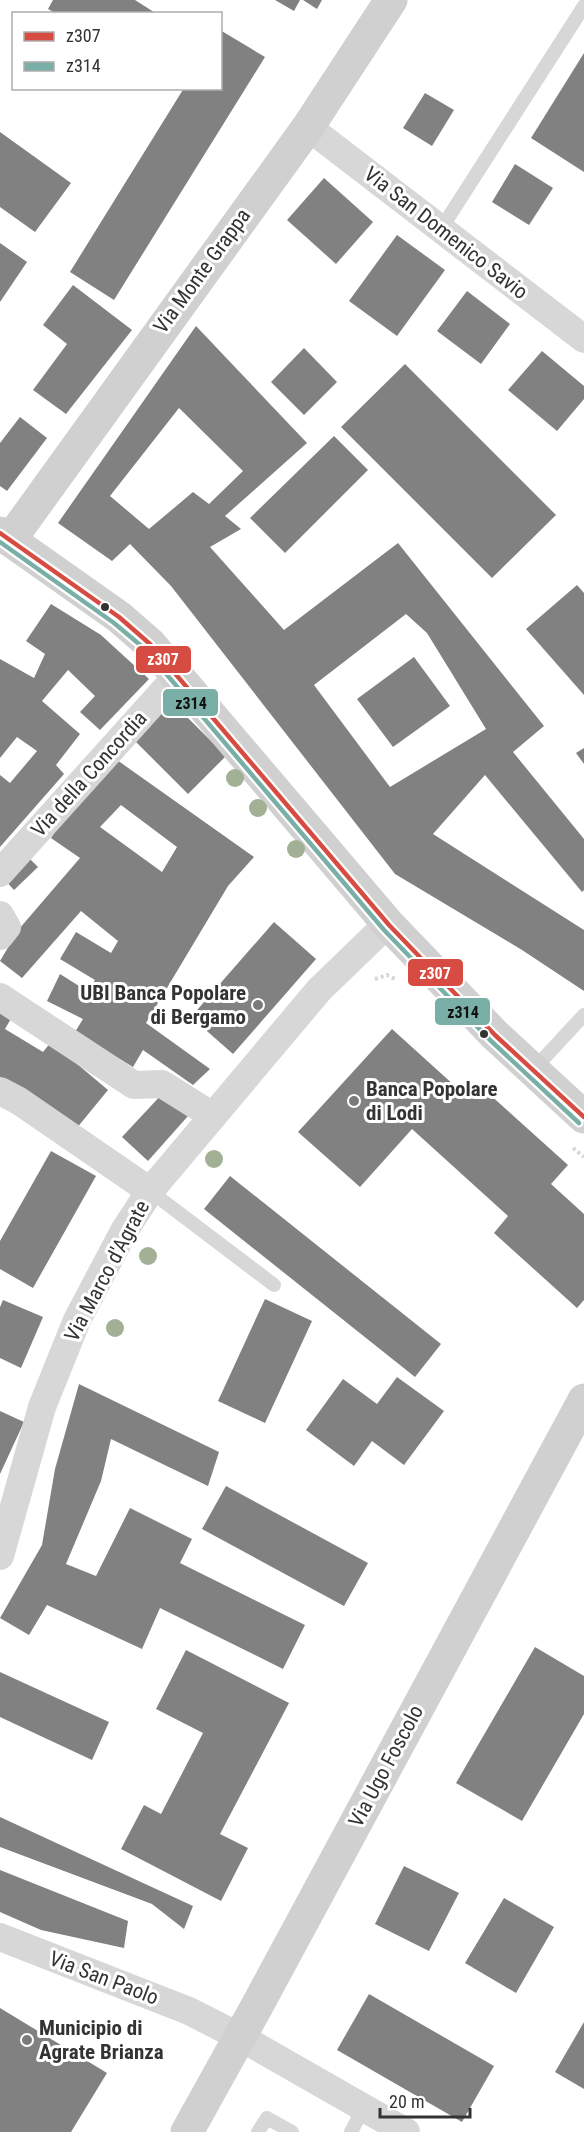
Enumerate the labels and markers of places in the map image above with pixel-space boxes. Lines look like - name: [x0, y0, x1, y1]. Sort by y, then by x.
- unlabelled marker: [99, 601, 111, 613]
- place label: UBI Banca Popolare di Bergamo: [80, 981, 246, 1029]
- marker: UBI Banca Popolare di Bergamo: [251, 998, 265, 1012]
- unlabelled marker: [478, 1028, 490, 1040]
- place label: Banca Popolare di Lodi: [366, 1077, 498, 1125]
- marker: Banca Popolare di Lodi: [347, 1094, 361, 1108]
- place label: Municipio di Agrate Brianza: [39, 2016, 164, 2064]
- marker: Municipio di Agrate Brianza: [20, 2033, 34, 2047]

